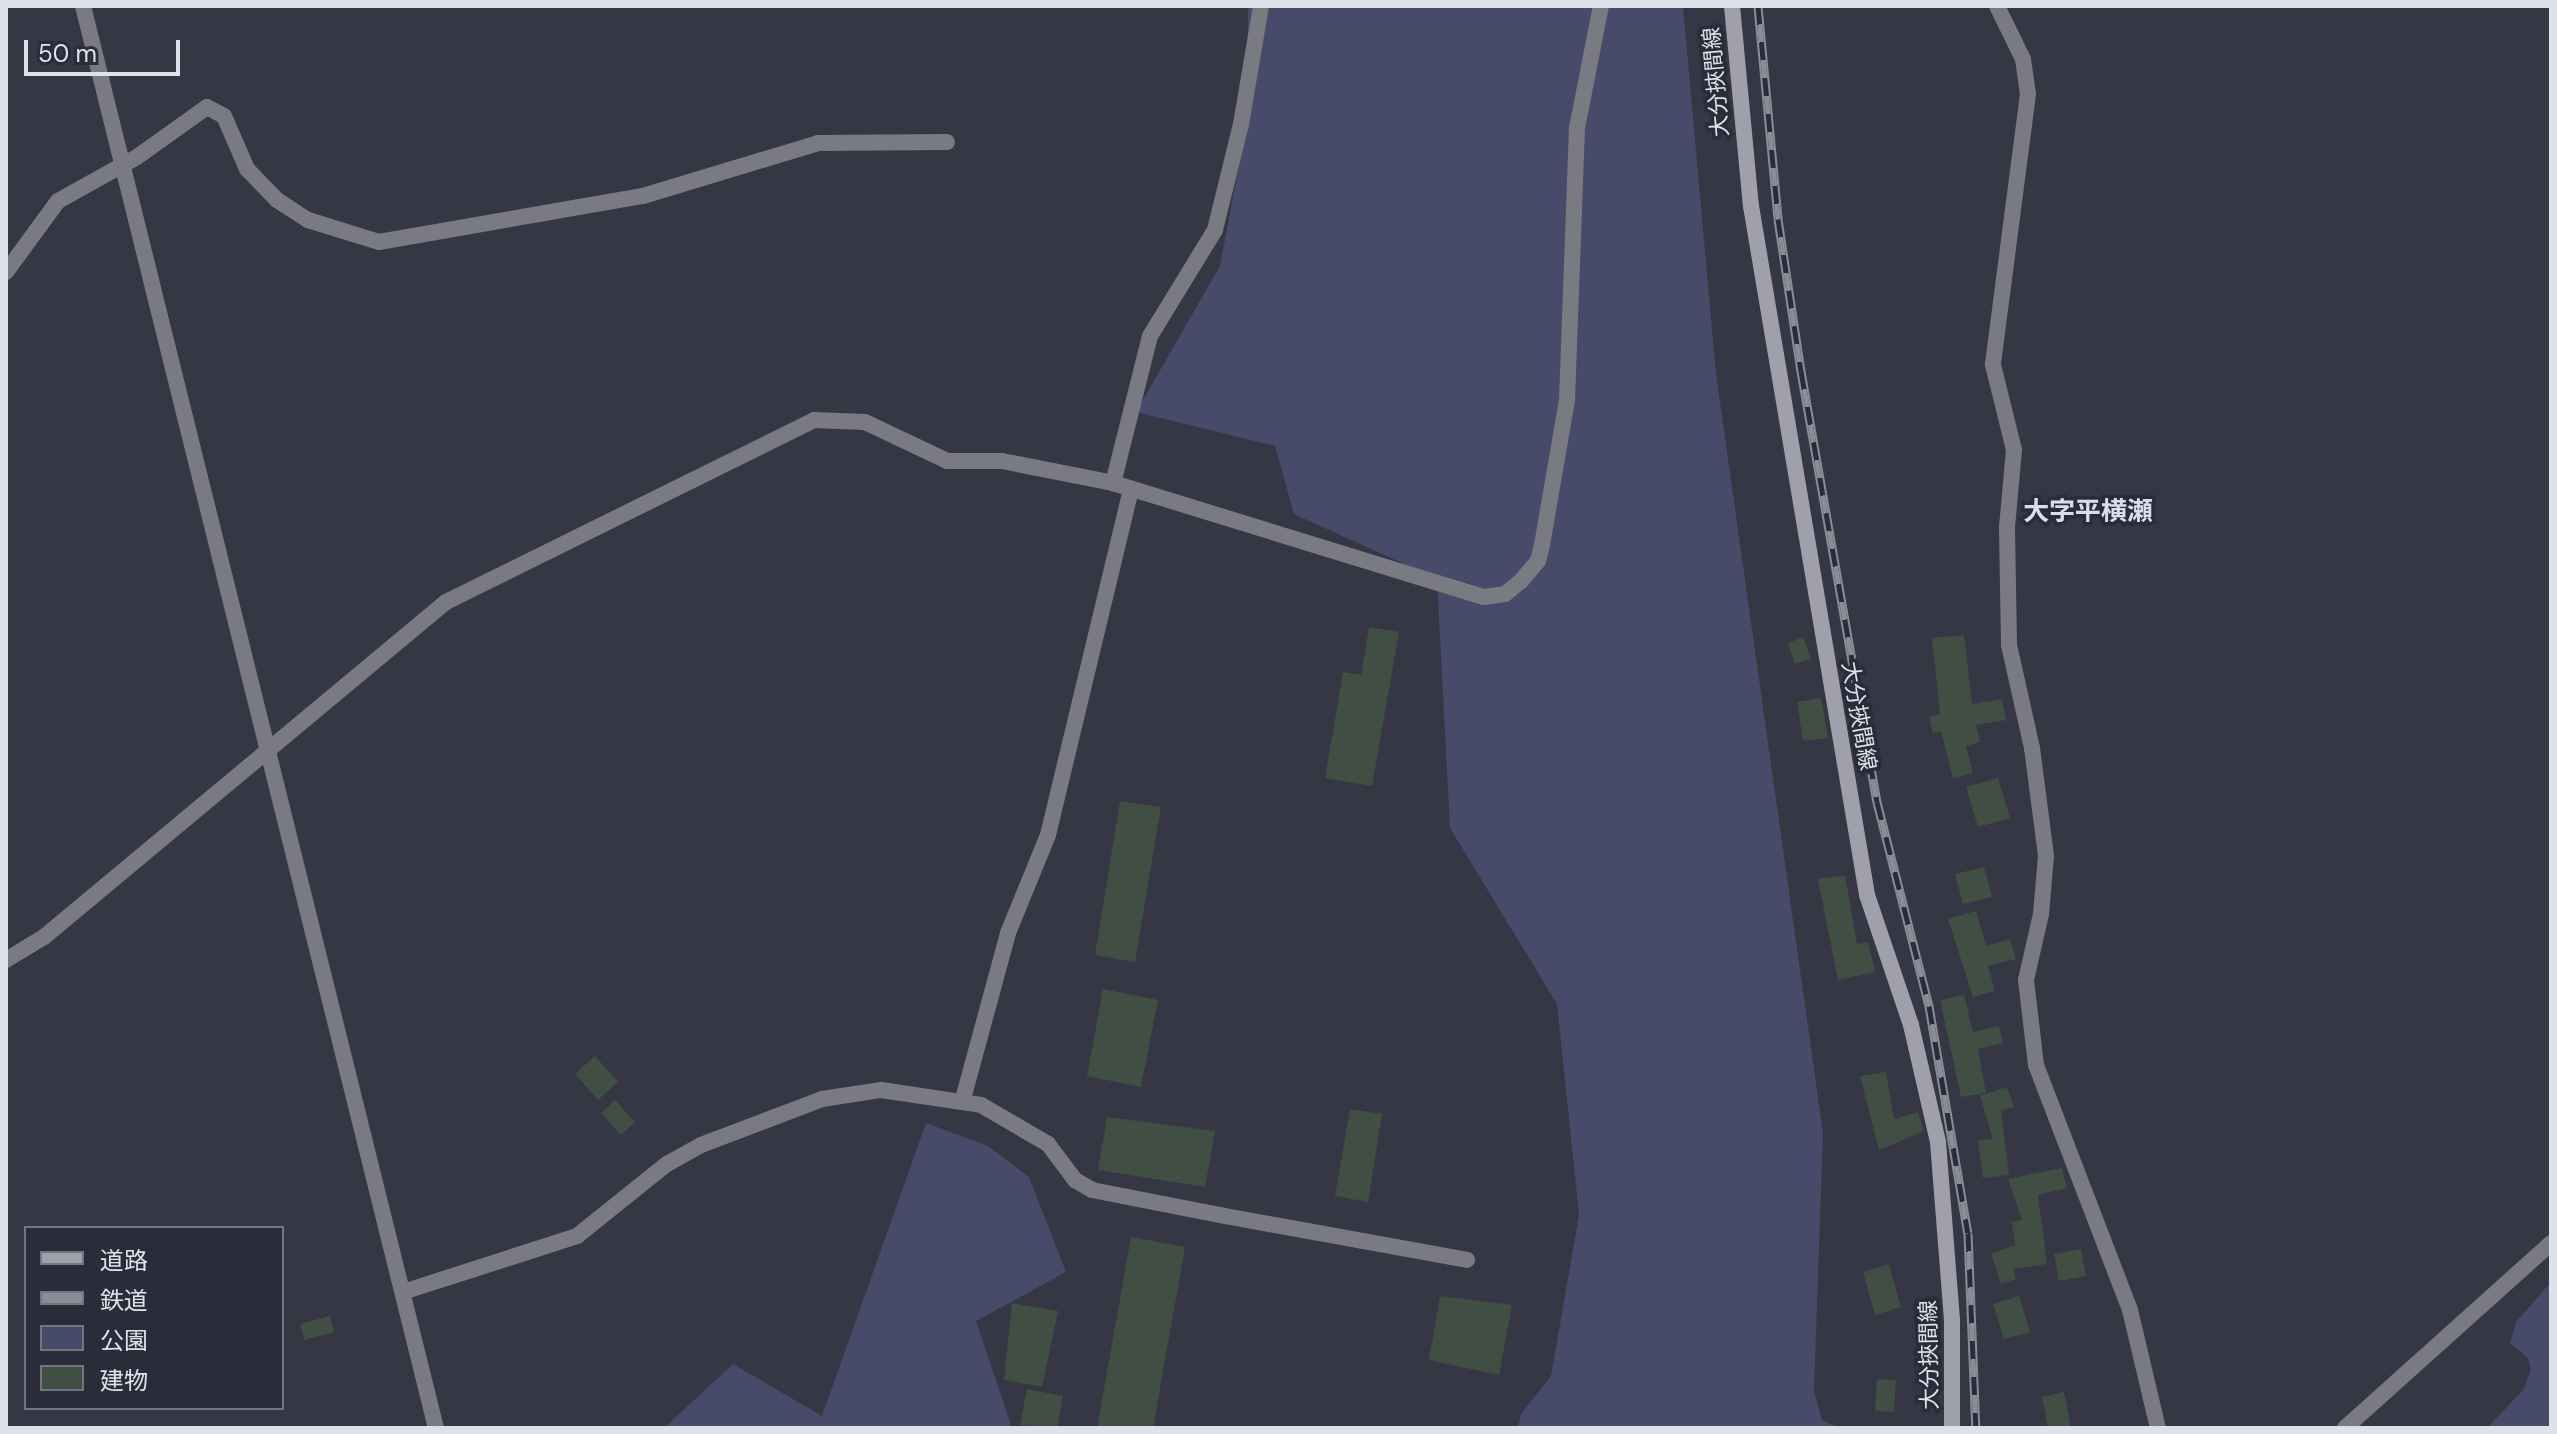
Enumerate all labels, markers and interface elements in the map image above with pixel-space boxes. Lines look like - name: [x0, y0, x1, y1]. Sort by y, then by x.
- scale bar: [28, 24, 184, 74]
- street label: 大分挾間線: [1698, 26, 1734, 138]
- text: 50 m: [38, 38, 97, 69]
- district label: 大字平横瀬: [2023, 496, 2153, 528]
- street label: 大分挾間線: [1836, 660, 1882, 772]
- legend: [24, 1226, 284, 1410]
- text: 道路: [100, 1245, 148, 1276]
- text: 鉄道: [100, 1285, 148, 1316]
- street label: 大分挾間線: [1915, 1300, 1943, 1410]
- text: 公園: [100, 1325, 148, 1356]
- text: 建物: [100, 1365, 148, 1396]

